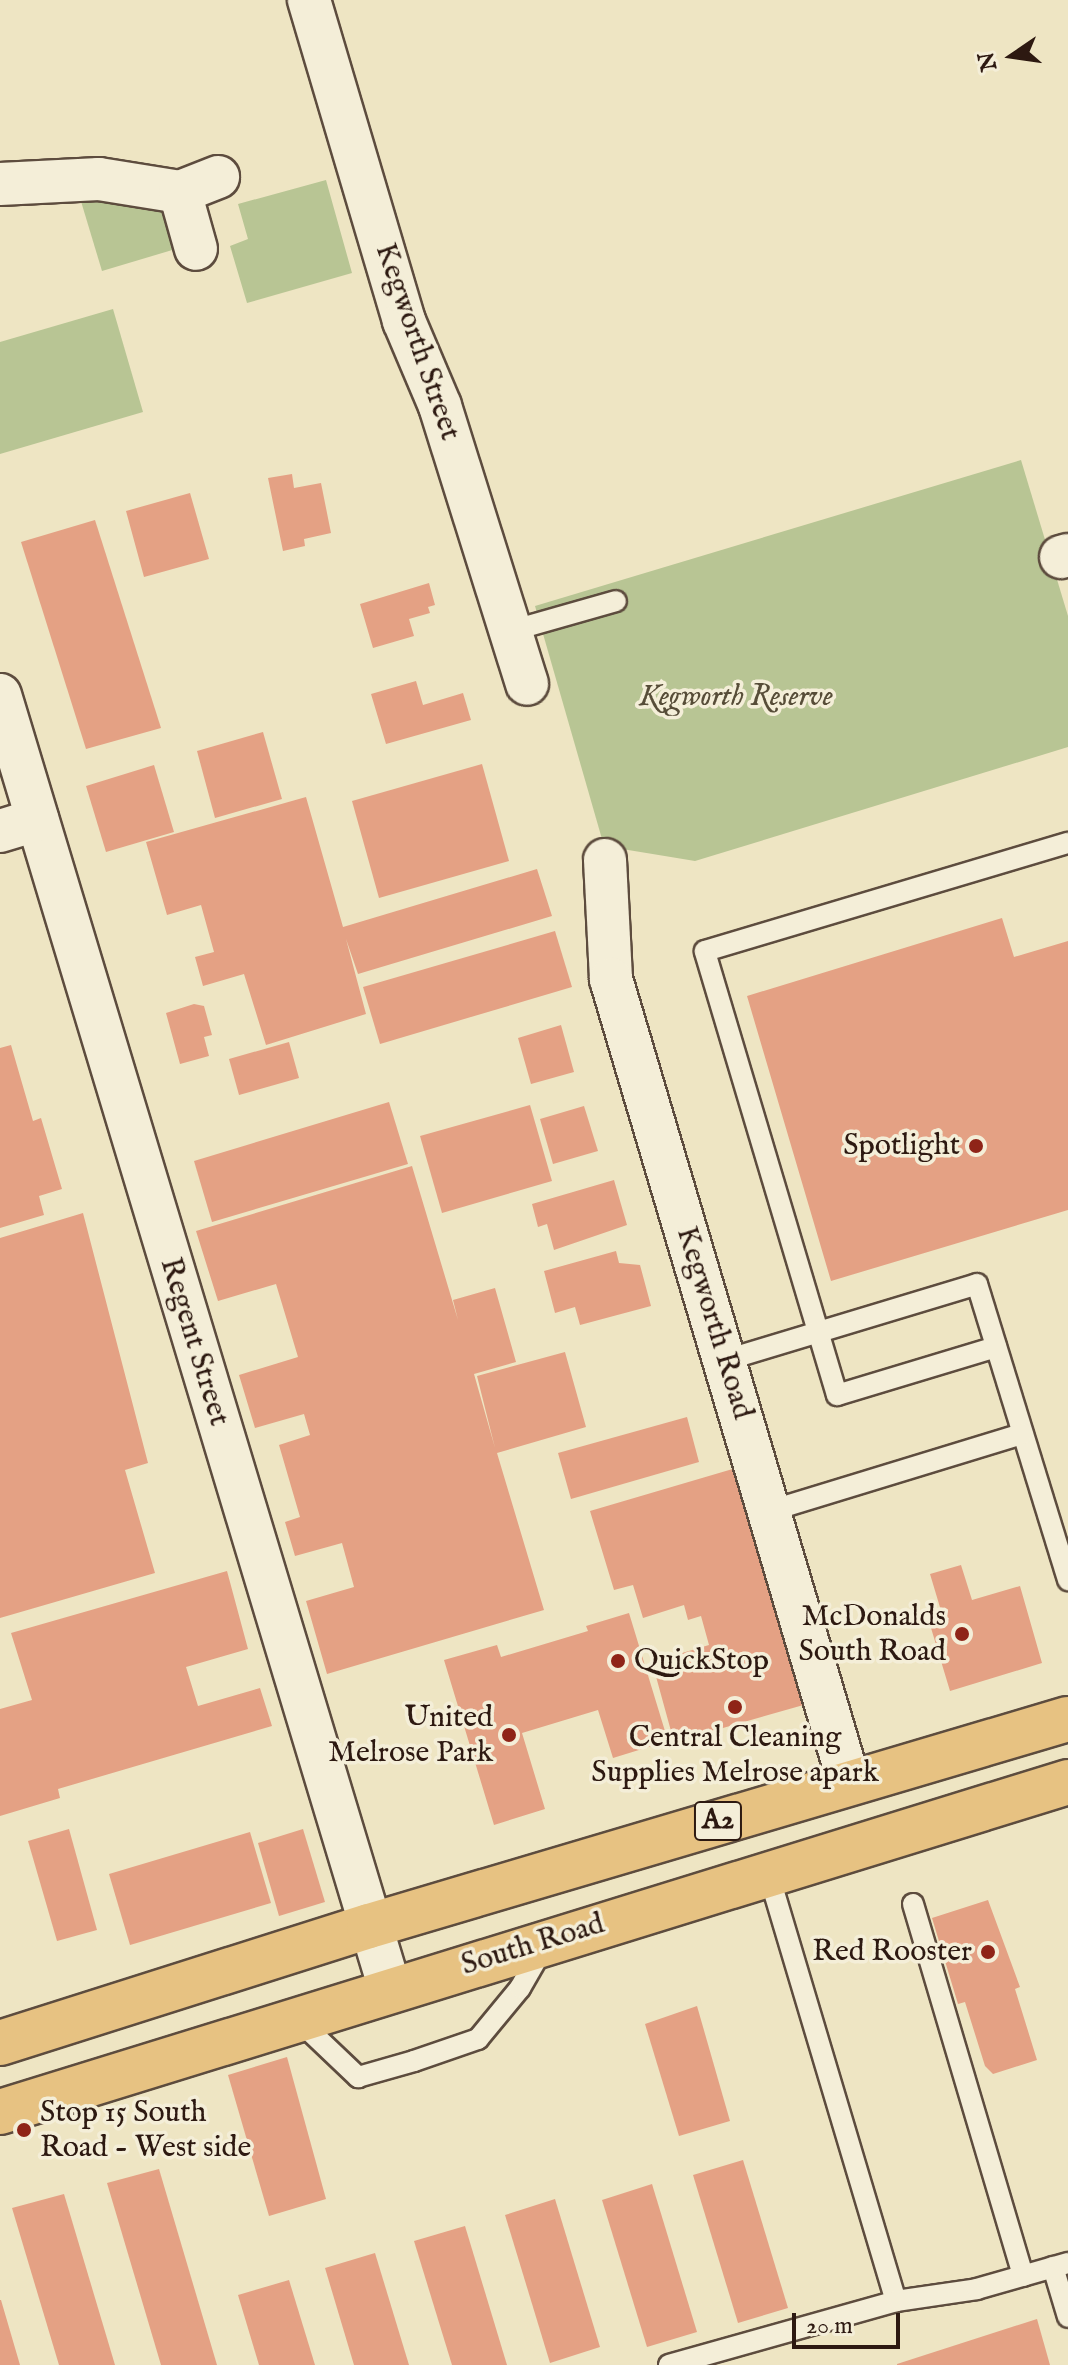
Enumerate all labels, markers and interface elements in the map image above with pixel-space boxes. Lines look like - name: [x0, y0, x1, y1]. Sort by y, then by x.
- north arrow: [972, 16, 1052, 96]
- text: N: [973, 49, 1004, 74]
- street label: Kegworth Street: [366, 239, 468, 445]
- park label: Kegworth Reserve: [639, 679, 833, 715]
- place label: Spotlight: [843, 1128, 960, 1164]
- marker: Spotlight: [967, 1137, 985, 1155]
- street label: Kegworth Road: [668, 1222, 760, 1424]
- street label: Regent Street: [151, 1254, 237, 1430]
- place label: McDonalds South Road: [798, 1599, 946, 1670]
- marker: McDonalds South Road: [953, 1625, 971, 1643]
- place label: QuickStop: [634, 1643, 769, 1679]
- marker: QuickStop: [609, 1652, 627, 1670]
- marker: Central Cleaning Supplies Melrose apark: [726, 1698, 744, 1716]
- place label: United Melrose Park: [328, 1700, 493, 1770]
- place label: Central Cleaning Supplies Melrose apark: [591, 1720, 879, 1790]
- marker: United Melrose Park: [500, 1726, 518, 1744]
- road number: A2: [692, 1797, 744, 1845]
- street label: South Road: [457, 1906, 609, 1984]
- place label: Red Rooster: [812, 1934, 972, 1970]
- marker: Red Rooster: [979, 1943, 997, 1961]
- place label: Stop 15 South Road - West side: [40, 2095, 251, 2166]
- marker: Stop 15 South Road - West side: [15, 2121, 33, 2139]
- scale bar: [796, 2297, 904, 2347]
- text: 20 m: [806, 2311, 853, 2342]

